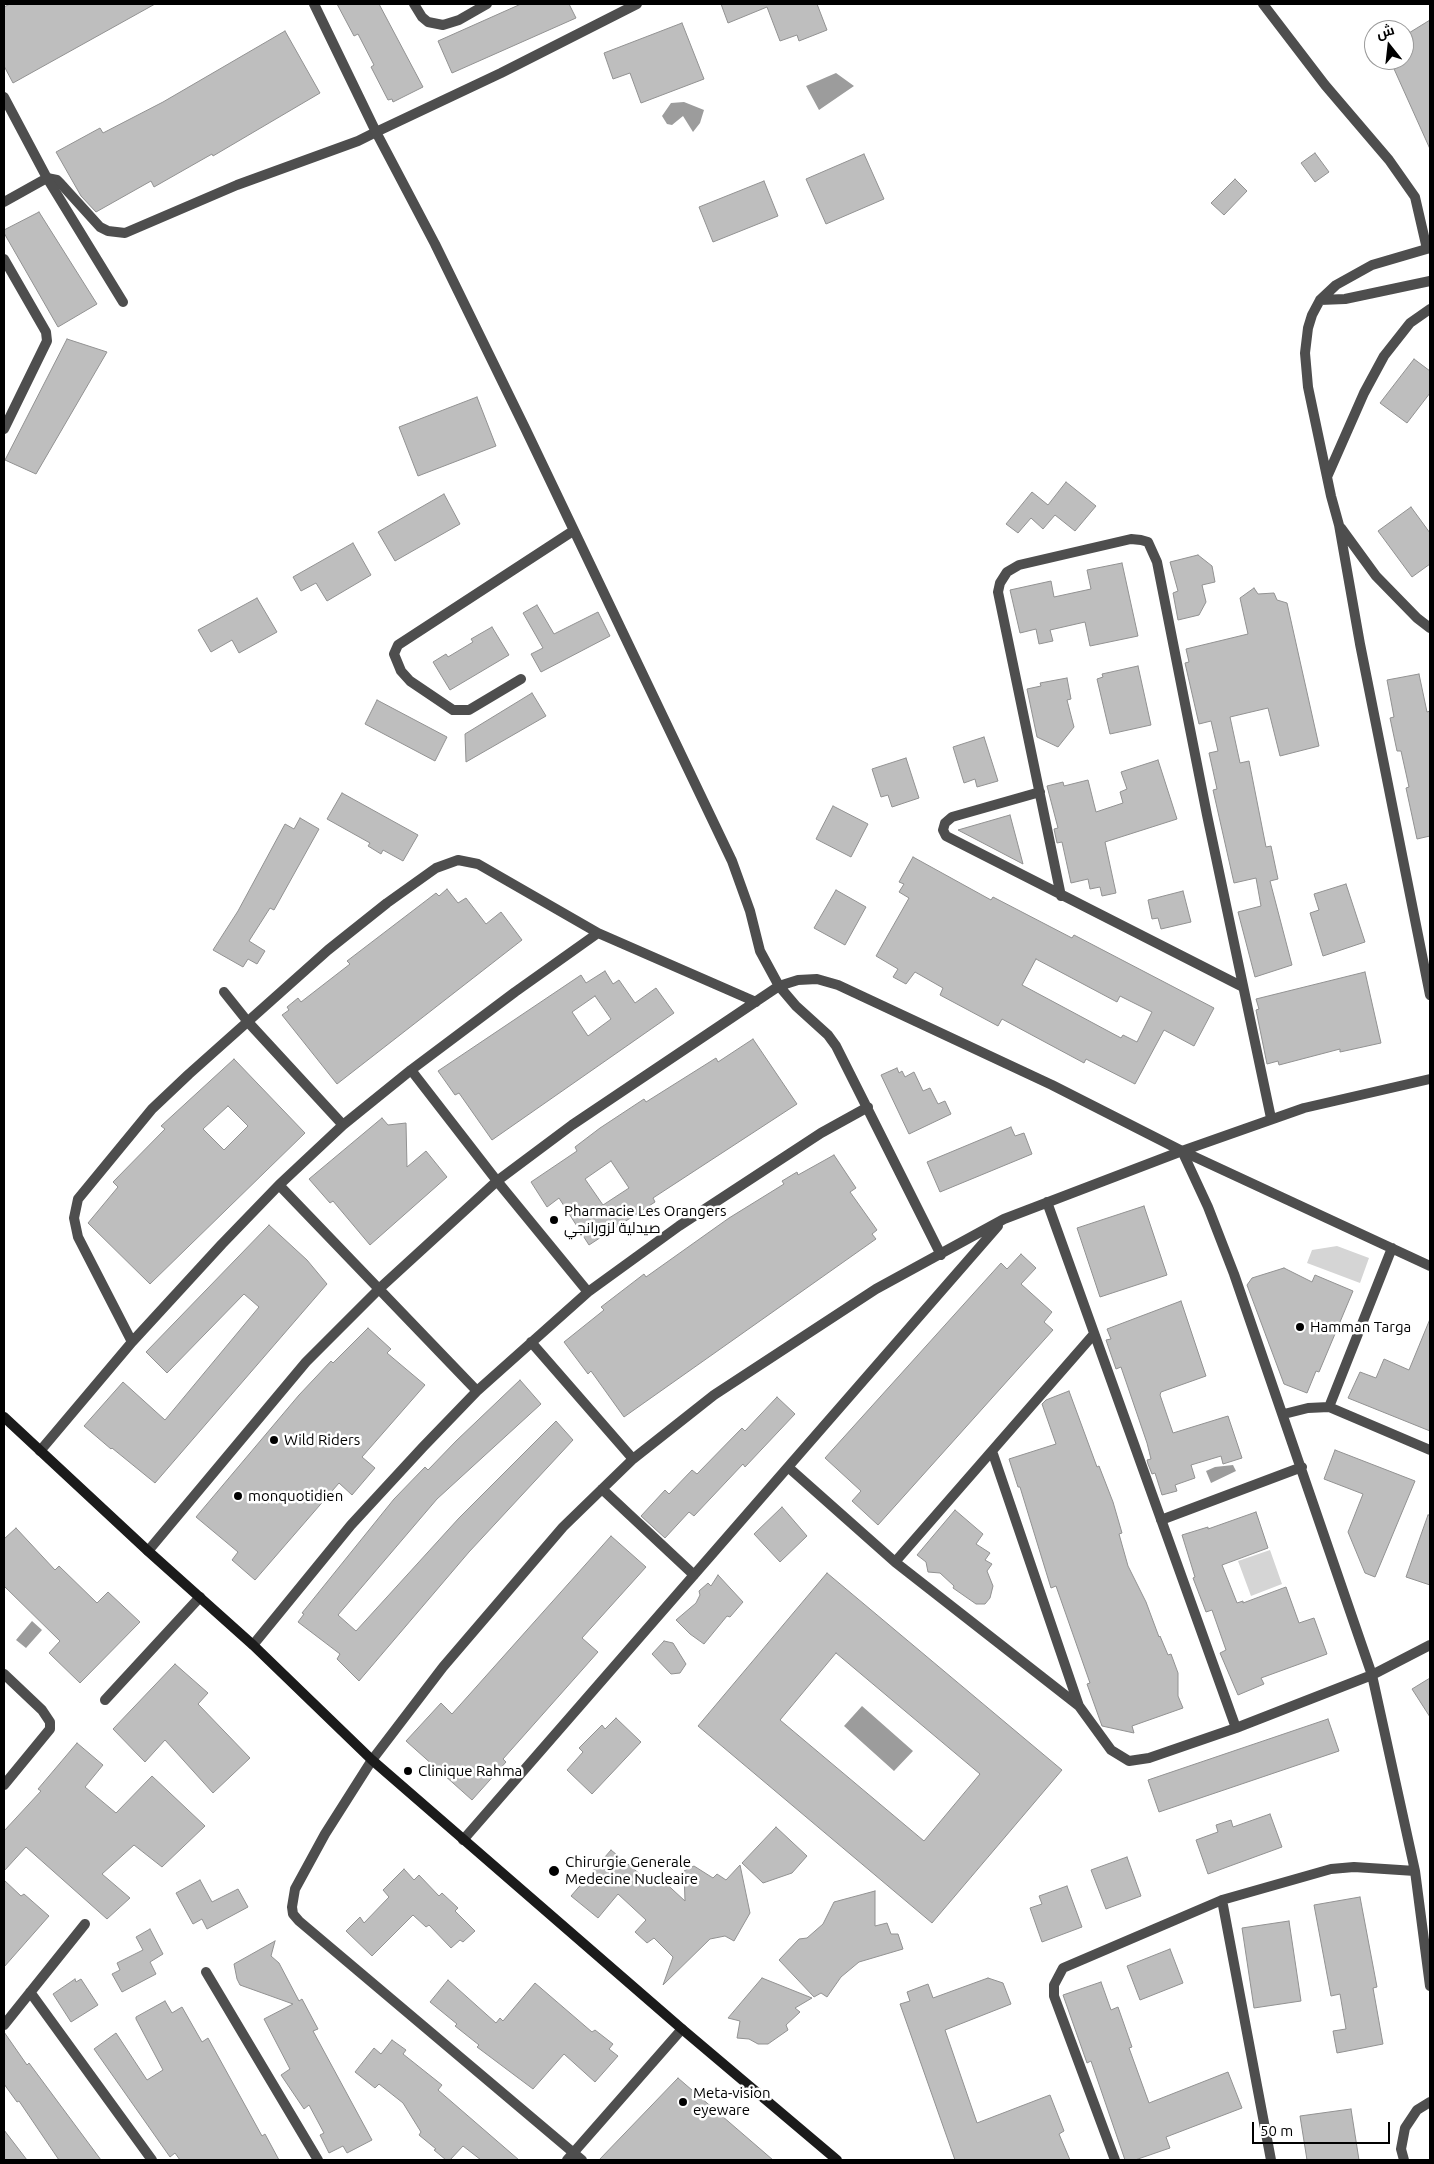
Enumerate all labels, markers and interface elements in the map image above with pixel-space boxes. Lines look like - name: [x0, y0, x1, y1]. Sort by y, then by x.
- north arrow: [1364, 20, 1414, 70]
- text: ش: [1374, 21, 1396, 42]
- place label: Pharmacie Les Orangers صيدلية لزورانجي: [564, 1202, 726, 1237]
- marker: Pharmacie Les Orangers صيدلية لزورانجي: [548, 1214, 560, 1226]
- place label: Hamman Targa: [1310, 1318, 1411, 1336]
- marker: Hamman Targa: [1294, 1321, 1306, 1333]
- place label: Wild Riders: [284, 1431, 360, 1449]
- marker: Wild Riders: [268, 1434, 280, 1446]
- place label: monquotidien: [248, 1487, 343, 1505]
- marker: monquotidien: [232, 1490, 244, 1502]
- place label: Clinique Rahma: [418, 1762, 522, 1780]
- marker: Clinique Rahma: [402, 1765, 414, 1777]
- place label: Chirurgie Generale Medecine Nucleaire: [565, 1853, 698, 1888]
- marker: Chirurgie Generale Medecine Nucleaire: [547, 1864, 561, 1878]
- place label: Meta-vision eyeware: [693, 2084, 771, 2119]
- marker: Meta-vision eyeware: [677, 2096, 689, 2108]
- scale bar: [1254, 2112, 1392, 2144]
- text: 50 m: [1260, 2122, 1293, 2139]

